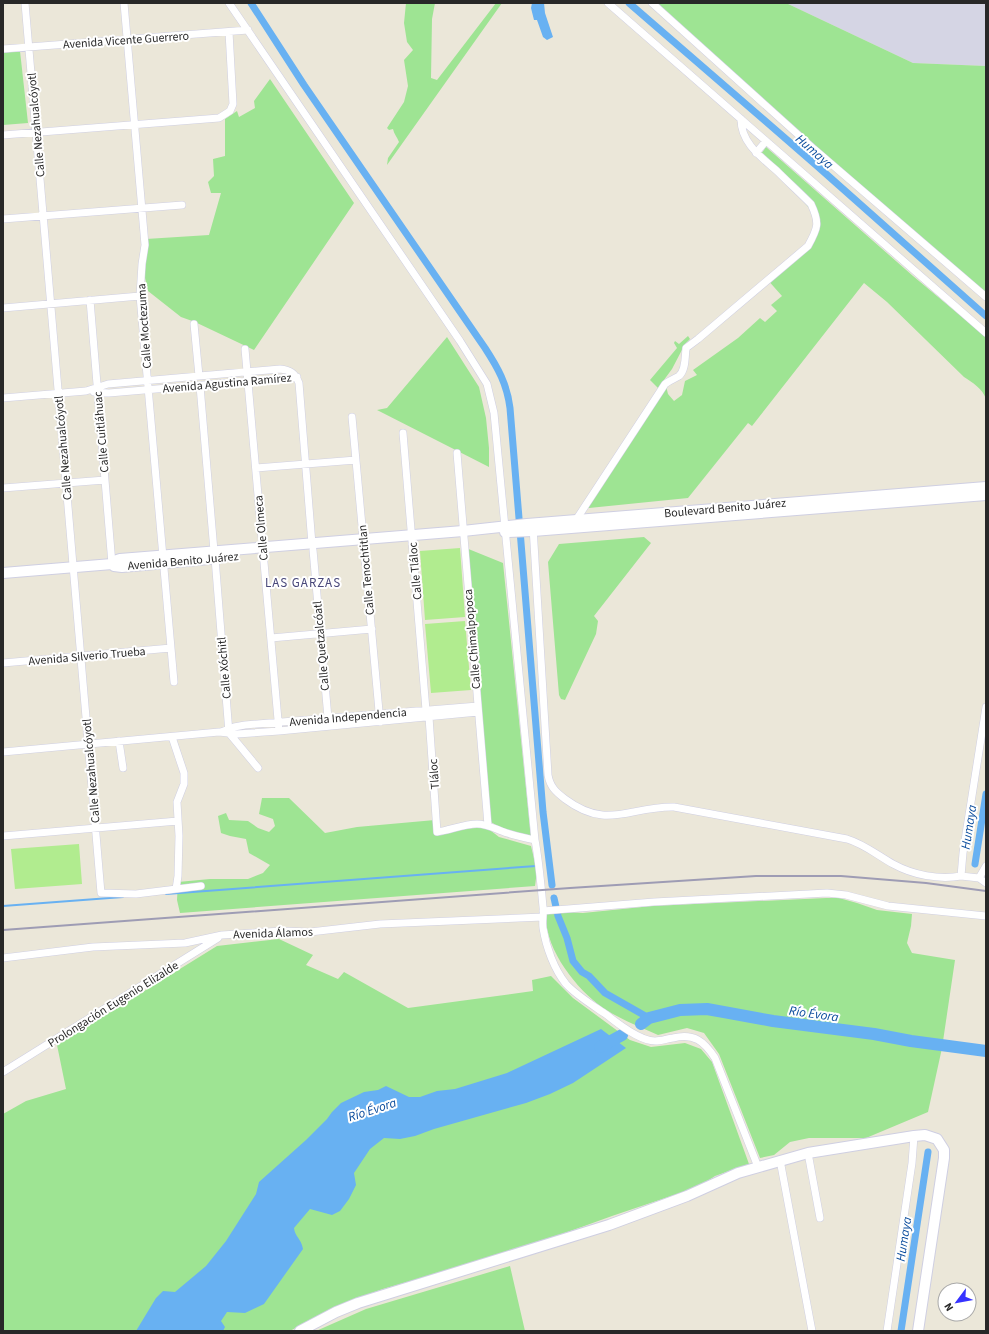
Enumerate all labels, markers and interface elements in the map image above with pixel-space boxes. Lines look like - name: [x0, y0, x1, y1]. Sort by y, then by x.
- street label: Avenida Vicente Guerrero: [62, 28, 190, 53]
- street label: Calle Nezahualcóyotl: [23, 72, 50, 178]
- water label: Humaya: [791, 130, 837, 173]
- street label: Calle Moctezuma: [133, 283, 156, 369]
- street label: Avenida Agustina Ramírez: [162, 369, 292, 398]
- street label: Calle Cuitláhuac: [89, 390, 114, 473]
- street label: Calle Nezahualcóyotl: [50, 395, 77, 501]
- street label: Calle Olmeca: [250, 494, 273, 561]
- street label: Boulevard Benito Juárez: [663, 495, 787, 522]
- street label: Calle Tenochtitlan: [354, 524, 379, 616]
- street label: Calle Tláloc: [404, 541, 426, 601]
- street label: Avenida Benito Juárez: [127, 548, 239, 575]
- district label: LAS GARZAS: [265, 574, 341, 592]
- street label: Calle Chimalpopoca: [460, 588, 485, 690]
- street label: Calle Quetzalcóatl: [309, 600, 334, 692]
- street label: Calle Xóchitl: [213, 636, 236, 700]
- street label: Avenida Silverio Trueba: [28, 643, 146, 670]
- street label: Avenida Independencia: [289, 704, 407, 731]
- street label: Calle Nezahualcóyotl: [78, 718, 105, 824]
- street label: Tláloc: [425, 758, 444, 790]
- water label: Humaya: [957, 804, 981, 851]
- street label: Avenida Álamos: [233, 924, 313, 943]
- street label: Prolongación Eugenio Elizalde: [45, 957, 182, 1052]
- water label: Río Évora: [788, 1002, 840, 1026]
- water label: Río Évora: [346, 1094, 399, 1126]
- water label: Humaya: [892, 1216, 916, 1263]
- north arrow: [937, 1282, 977, 1322]
- text: N: [941, 1300, 957, 1314]

